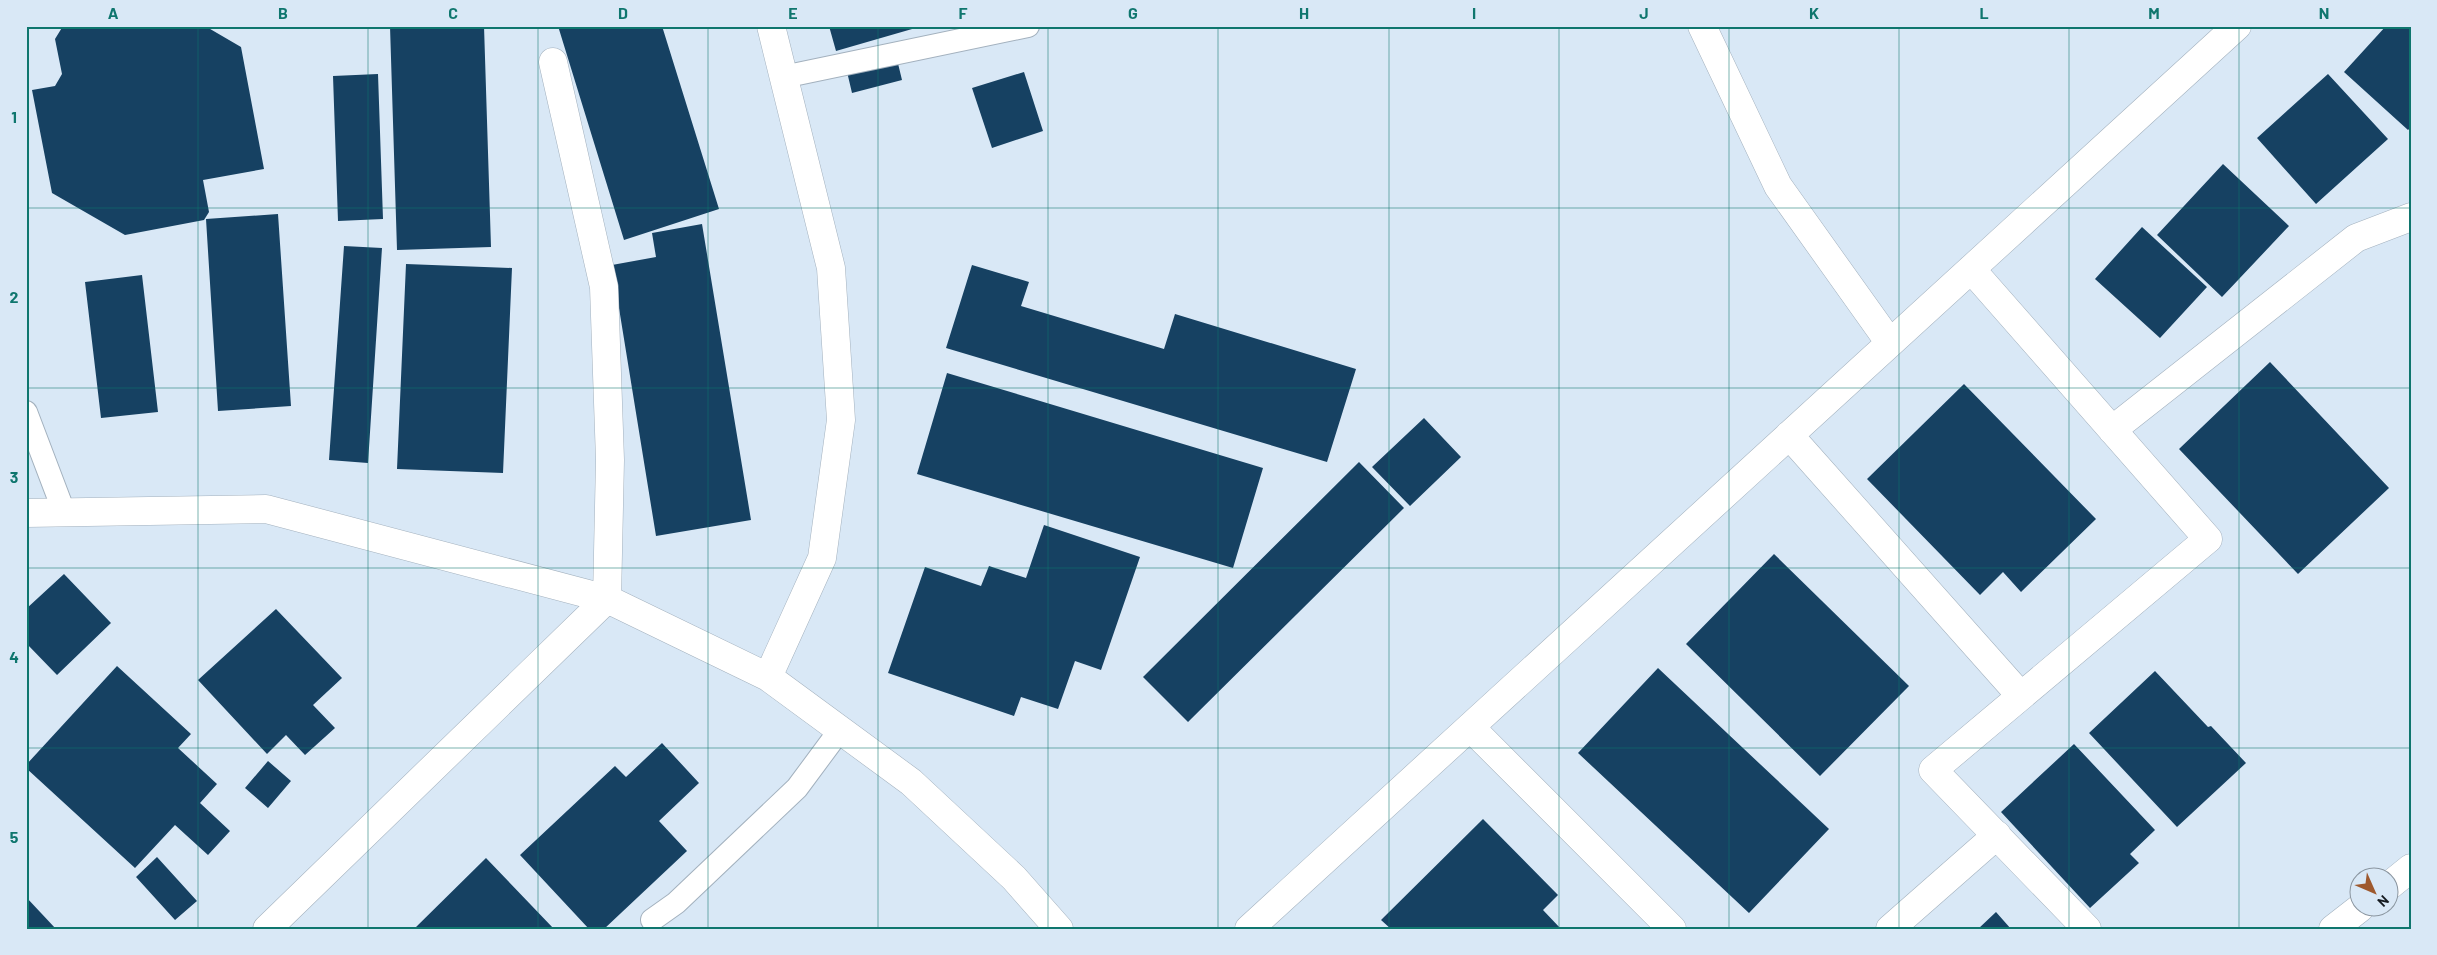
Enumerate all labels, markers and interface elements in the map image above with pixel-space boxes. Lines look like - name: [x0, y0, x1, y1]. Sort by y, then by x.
- text: A: [108, 3, 119, 22]
- text: B: [278, 3, 288, 22]
- text: C: [448, 3, 458, 22]
- text: D: [618, 3, 628, 22]
- text: E: [788, 3, 798, 22]
- text: F: [959, 3, 968, 22]
- text: G: [1128, 3, 1138, 22]
- text: H: [1299, 3, 1309, 22]
- text: I: [1472, 3, 1476, 22]
- text: J: [1639, 3, 1649, 22]
- text: K: [1809, 3, 1819, 22]
- text: L: [1979, 3, 1989, 22]
- text: M: [2148, 3, 2160, 22]
- text: N: [2319, 3, 2329, 22]
- text: 1: [11, 107, 17, 126]
- text: 2: [10, 287, 19, 306]
- text: 3: [10, 467, 18, 486]
- text: 4: [9, 647, 19, 666]
- text: 5: [10, 827, 19, 846]
- north arrow: [2350, 868, 2400, 918]
- text: N: [2374, 892, 2393, 911]

